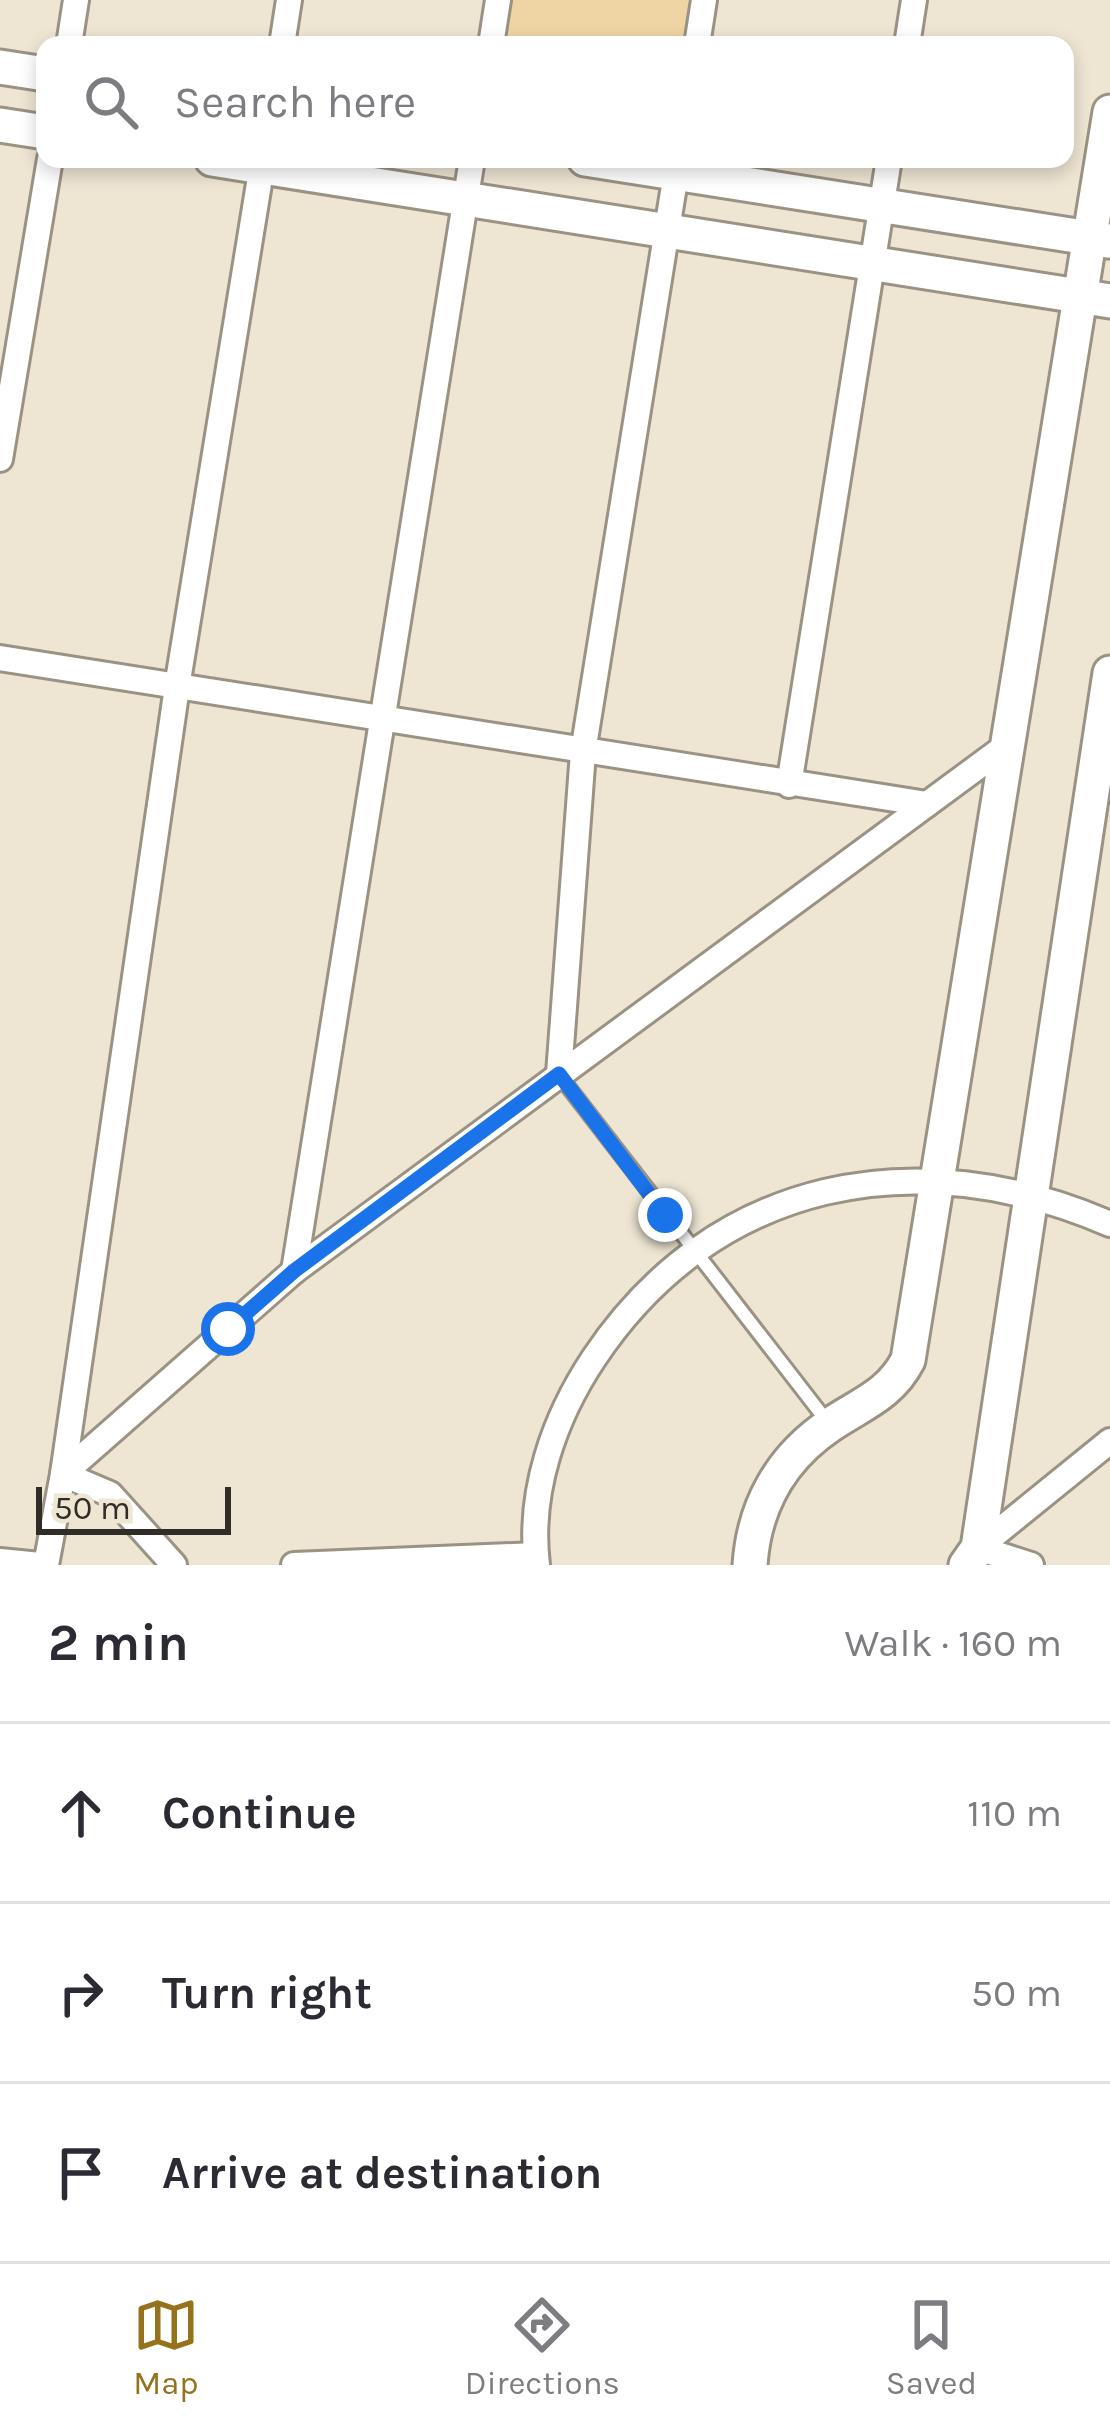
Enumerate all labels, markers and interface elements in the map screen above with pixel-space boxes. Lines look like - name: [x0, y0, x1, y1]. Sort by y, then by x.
- search box: [36, 36, 1074, 168]
- icon: search: [78, 69, 144, 135]
- text: Search here: [174, 76, 416, 128]
- route end: [638, 1188, 692, 1242]
- route start: [201, 1302, 255, 1356]
- scale bar: [36, 1481, 231, 1534]
- text: 50 m: [54, 1489, 131, 1527]
- text: 2 min: [48, 1613, 189, 1673]
- text: Walk · 160 m: [844, 1620, 1062, 1666]
- icon: ahead: [48, 1780, 114, 1846]
- text: Continue: [162, 1787, 357, 1839]
- text: 110 m: [967, 1790, 1062, 1836]
- icon: right: [48, 1960, 114, 2026]
- text: Turn right: [162, 1967, 372, 2019]
- text: 50 m: [971, 1970, 1062, 2016]
- icon: arrive: [48, 2140, 114, 2206]
- text: Arrive at destination: [162, 2147, 602, 2199]
- tab: Map: [133, 2292, 199, 2402]
- tab: Directions: [465, 2292, 620, 2402]
- tab: Saved: [886, 2292, 977, 2402]

